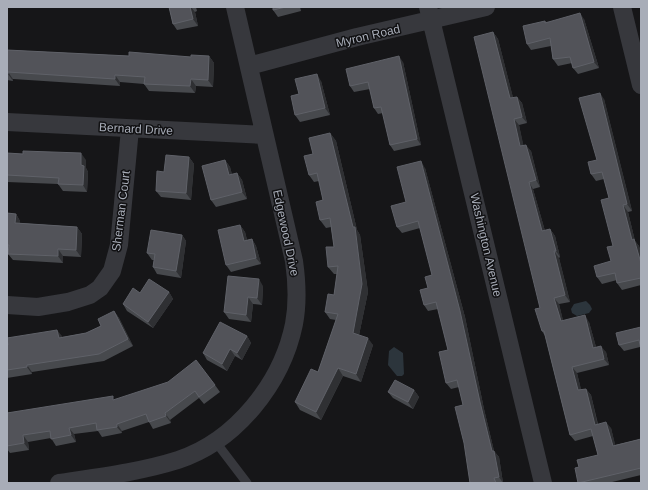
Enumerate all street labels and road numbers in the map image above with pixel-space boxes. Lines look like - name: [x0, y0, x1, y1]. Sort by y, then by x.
- street label: Myron Road: [335, 22, 401, 50]
- street label: Bernard Drive: [99, 120, 174, 138]
- street label: Sherman Court: [109, 169, 133, 252]
- street label: Edgewood Drive: [270, 188, 302, 278]
- street label: Washington Avenue: [467, 192, 505, 299]

